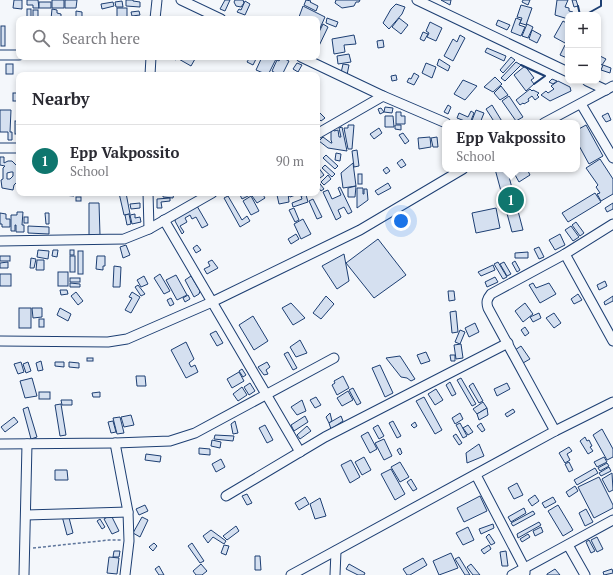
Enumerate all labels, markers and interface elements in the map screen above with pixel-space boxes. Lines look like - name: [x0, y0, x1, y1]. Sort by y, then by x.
- map controls: [565, 12, 601, 84]
- button: +: [565, 12, 601, 48]
- search box: [16, 16, 320, 60]
- icon: search: [30, 27, 52, 49]
- text: Search here: [62, 28, 140, 48]
- button: −: [565, 48, 601, 84]
- text: Nearby: [32, 87, 90, 110]
- popup: [442, 120, 580, 172]
- text: Epp Vakpossito: [456, 127, 566, 147]
- text: Epp Vakpossito: [70, 142, 179, 162]
- text: School: [456, 147, 495, 165]
- text: 1: [41, 152, 49, 170]
- text: 90 m: [276, 152, 304, 170]
- text: School: [70, 162, 109, 180]
- pin: 1: [498, 185, 524, 215]
- your location: [391, 211, 411, 231]

